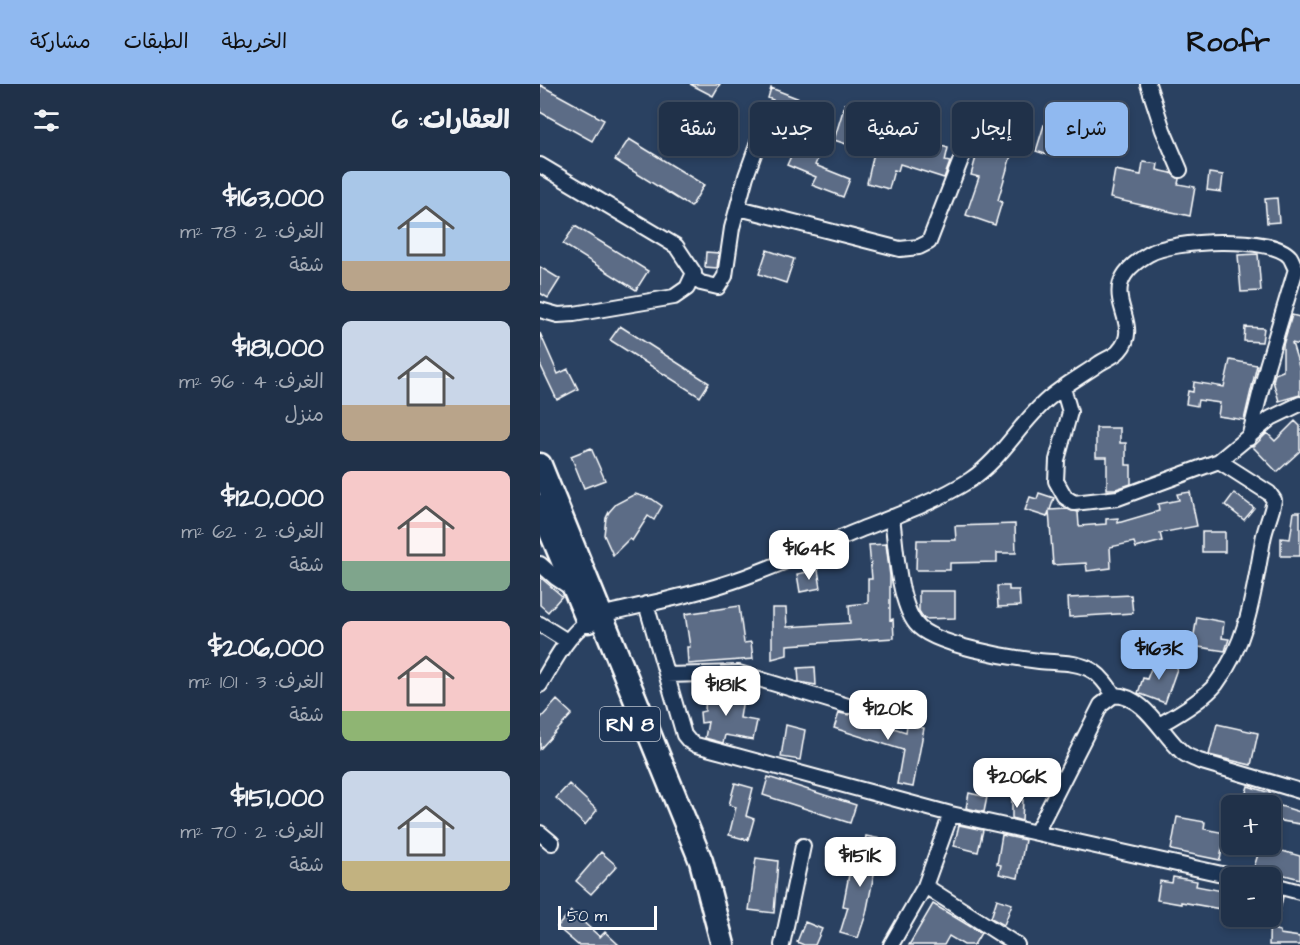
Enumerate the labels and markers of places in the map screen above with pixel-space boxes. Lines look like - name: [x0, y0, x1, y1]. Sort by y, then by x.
- pin: $164K: [767, 530, 851, 581]
- pin: $163K: [1117, 630, 1201, 681]
- pin: $181K: [684, 666, 768, 717]
- pin: $120K: [846, 690, 930, 741]
- pin: $206K: [975, 758, 1059, 809]
- pin: $151K: [818, 837, 902, 888]

